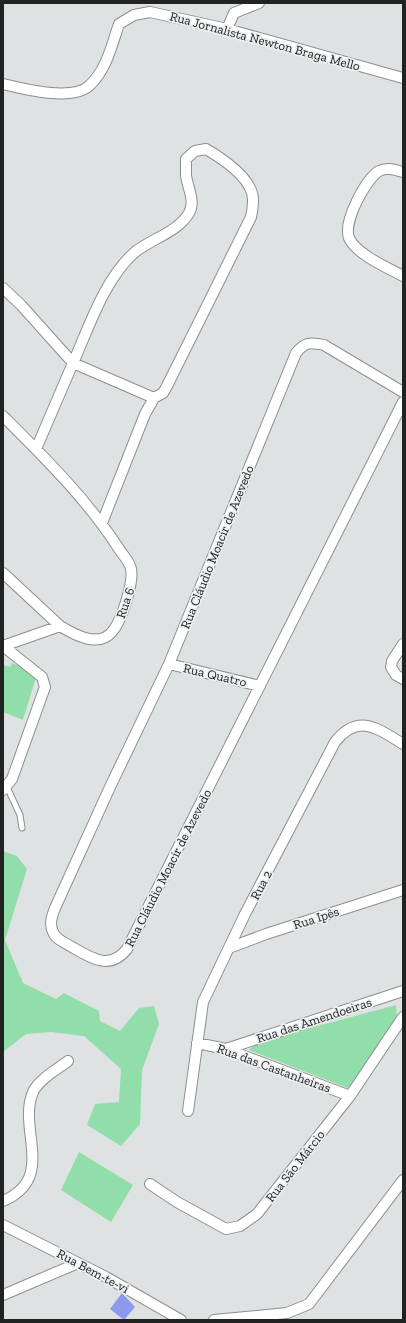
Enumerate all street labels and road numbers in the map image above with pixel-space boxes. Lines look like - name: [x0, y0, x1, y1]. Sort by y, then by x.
- street label: Rua Jornalista Newton Braga Mello: [168, 8, 362, 74]
- street label: Rua Cláudio Moacir de Azevedo: [177, 463, 257, 631]
- street label: Rua 6: [113, 586, 137, 620]
- street label: Rua Quatro: [182, 660, 248, 690]
- street label: Rua Cláudio Moacir de Azevedo: [122, 786, 215, 949]
- street label: Rua 2: [247, 867, 275, 902]
- street label: Rua Ipês: [291, 903, 341, 932]
- street label: Rua das Amendoeiras: [254, 994, 374, 1046]
- street label: Rua das Castanheiras: [215, 1040, 333, 1096]
- street label: Rua São Márcio: [262, 1127, 328, 1205]
- street label: Rua Bem-te-vi: [54, 1246, 132, 1296]

